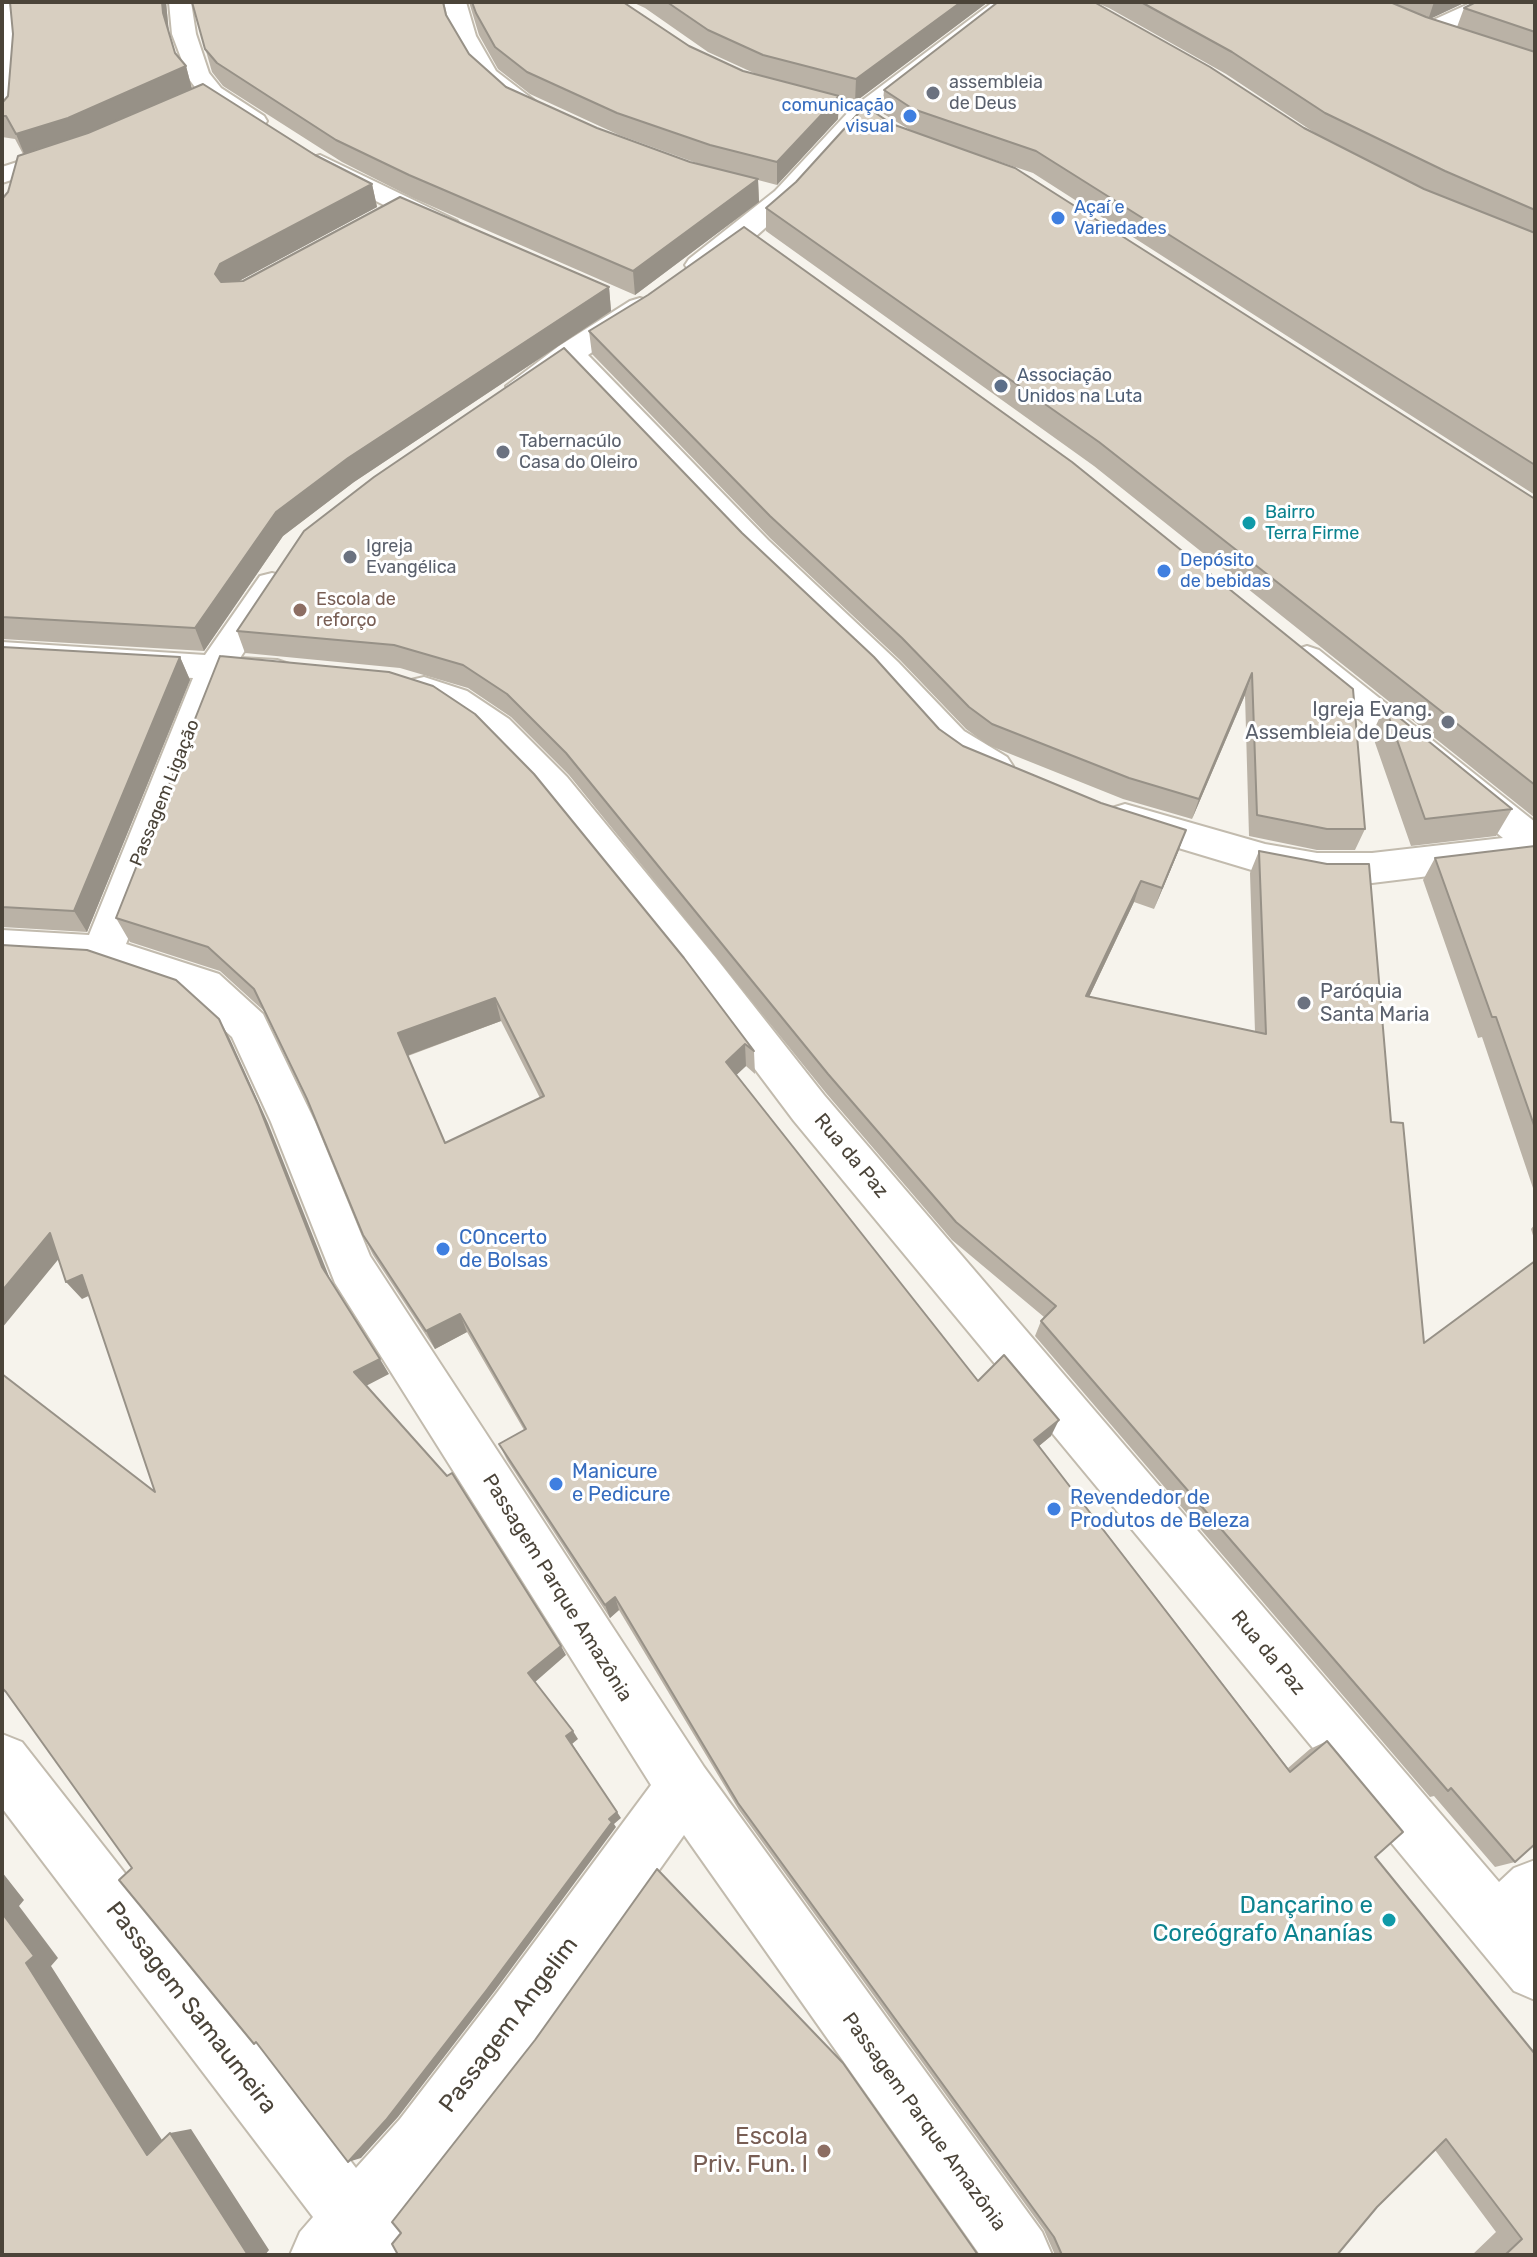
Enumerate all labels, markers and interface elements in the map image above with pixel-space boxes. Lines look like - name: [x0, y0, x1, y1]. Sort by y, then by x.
- place label: assembleia de Deus: [949, 72, 1043, 114]
- marker: assembleia de Deus: [924, 84, 942, 102]
- place label: comunicação visual: [782, 95, 894, 138]
- marker: comunicação visual: [901, 107, 919, 125]
- place label: Açaí e Variedades: [1074, 197, 1167, 240]
- marker: Açaí e Variedades: [1049, 209, 1067, 227]
- place label: Associação Unidos na Luta: [1017, 365, 1142, 408]
- marker: Associação Unidos na Luta: [992, 377, 1010, 395]
- place label: Tabernacúlo Casa do Oleiro: [519, 431, 638, 474]
- marker: Tabernacúlo Casa do Oleiro: [494, 443, 512, 461]
- place label: Bairro Terra Firme: [1265, 502, 1359, 544]
- marker: Bairro Terra Firme: [1240, 514, 1258, 532]
- place label: Igreja Evangélica: [366, 536, 457, 578]
- marker: Igreja Evangélica: [341, 548, 359, 566]
- place label: Depósito de bebidas: [1180, 550, 1271, 592]
- marker: Depósito de bebidas: [1155, 562, 1173, 580]
- place label: Escola de reforço: [316, 589, 396, 632]
- marker: Escola de reforço: [291, 601, 309, 619]
- place label: Igreja Evang. Assembleia de Deus: [1245, 698, 1432, 745]
- marker: Igreja Evang. Assembleia de Deus: [1439, 713, 1457, 731]
- street label: Passagem Ligação: [126, 717, 204, 869]
- place label: Paróquia Santa Maria: [1320, 980, 1430, 1027]
- marker: Paróquia Santa Maria: [1295, 994, 1313, 1012]
- street label: Rua da Paz: [809, 1109, 893, 1203]
- place label: COncerto de Bolsas: [459, 1226, 548, 1273]
- marker: COncerto de Bolsas: [434, 1240, 452, 1258]
- place label: Manicure e Pedicure: [572, 1460, 670, 1507]
- street label: Passagem Parque Amazônia: [477, 1470, 637, 1706]
- marker: Manicure e Pedicure: [547, 1475, 565, 1493]
- place label: Revendedor de Produtos de Beleza: [1070, 1486, 1250, 1533]
- marker: Revendedor de Produtos de Beleza: [1045, 1500, 1063, 1518]
- street label: Rua da Paz: [1226, 1606, 1310, 1700]
- place label: Dançarino e Coreógrafo Ananías: [1152, 1892, 1373, 1948]
- street label: Passagem Samaumeira: [99, 1896, 283, 2120]
- marker: Dançarino e Coreógrafo Ananías: [1380, 1911, 1398, 1929]
- street label: Passagem Angelim: [434, 1931, 584, 2119]
- street label: Passagem Parque Amazônia: [837, 2008, 1011, 2236]
- place label: Escola Priv. Fun. I: [692, 2123, 808, 2179]
- marker: Escola Priv. Fun. I: [815, 2142, 833, 2160]

